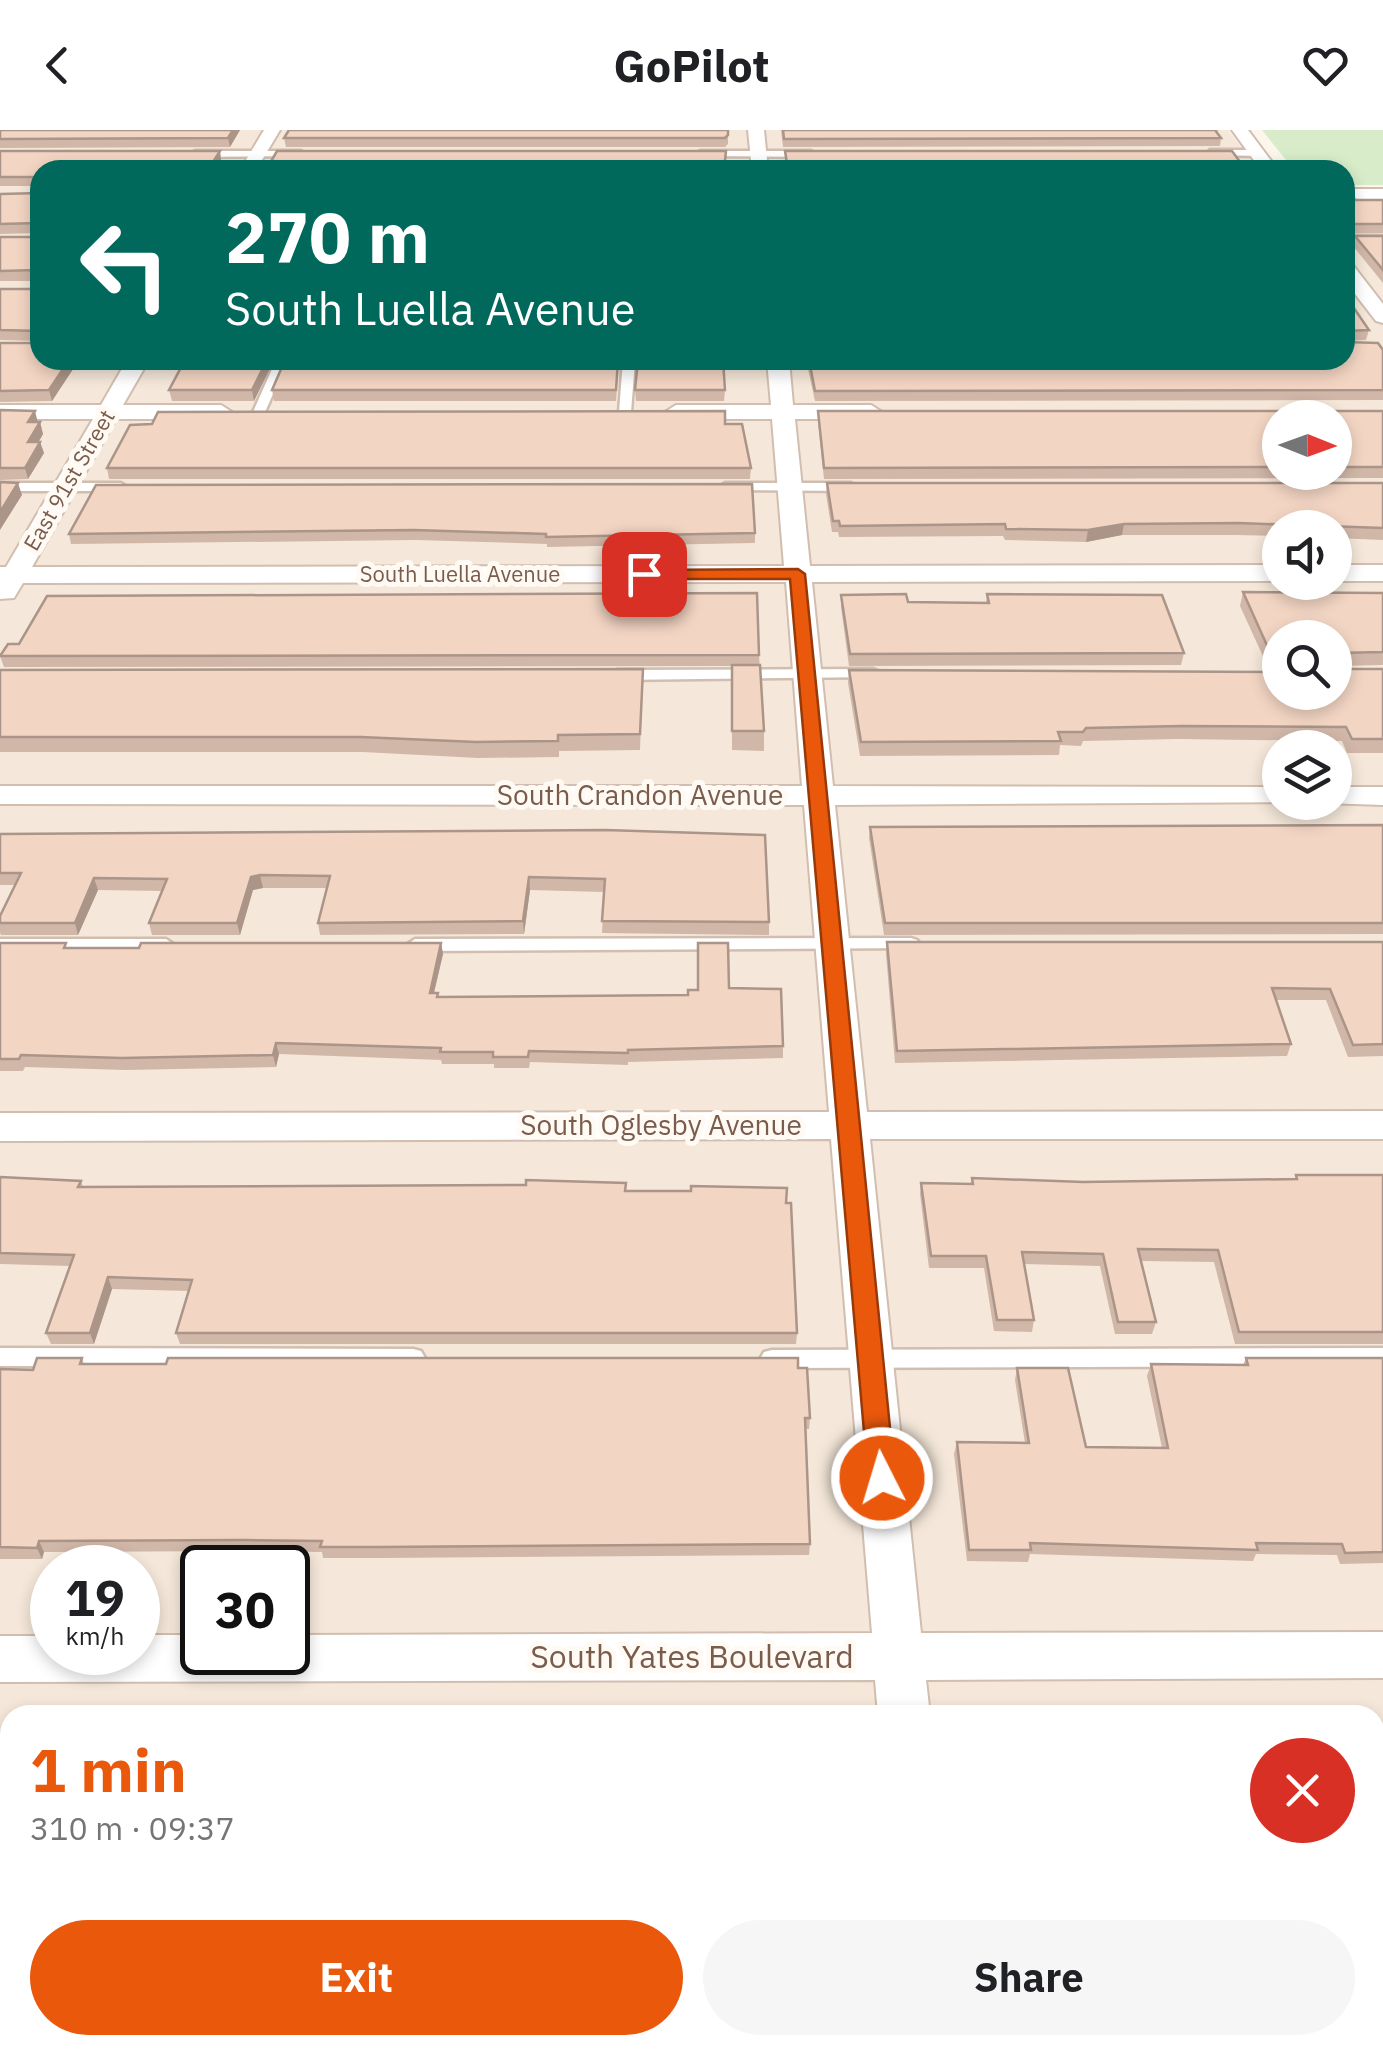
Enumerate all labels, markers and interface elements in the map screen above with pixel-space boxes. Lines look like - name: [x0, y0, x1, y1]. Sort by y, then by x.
- text: GoPilot: [613, 36, 770, 94]
- icon: back: [30, 38, 85, 93]
- icon: heart: [1298, 38, 1353, 93]
- text: 270 m: [225, 191, 430, 282]
- icon: left: [60, 200, 190, 330]
- text: South Luella Avenue: [225, 279, 635, 337]
- north arrow: [1262, 400, 1352, 490]
- map controls: [1262, 400, 1352, 820]
- street label: East 91st Street: [16, 404, 121, 556]
- button: sound: [1262, 510, 1352, 600]
- pin: [602, 532, 687, 617]
- icon: arrive: [617, 547, 672, 602]
- street label: South Luella Avenue: [360, 559, 560, 588]
- button: search: [1262, 620, 1352, 710]
- button: layers: [1262, 730, 1352, 820]
- street label: South Crandon Avenue: [497, 776, 783, 813]
- street label: South Oglesby Avenue: [520, 1106, 802, 1143]
- position arrow: [830, 1426, 934, 1530]
- speed limit sign: 30: [180, 1545, 310, 1675]
- text: 19: [65, 1565, 125, 1630]
- text: km/h: [66, 1619, 124, 1652]
- street label: South Yates Boulevard: [530, 1635, 854, 1677]
- text: 1 min: [30, 1730, 187, 1809]
- button: close: [1250, 1738, 1355, 1843]
- text: 310 m · 09:37: [30, 1807, 235, 1849]
- button: Exit: [30, 1920, 683, 2035]
- button: Share: [703, 1920, 1355, 2035]

